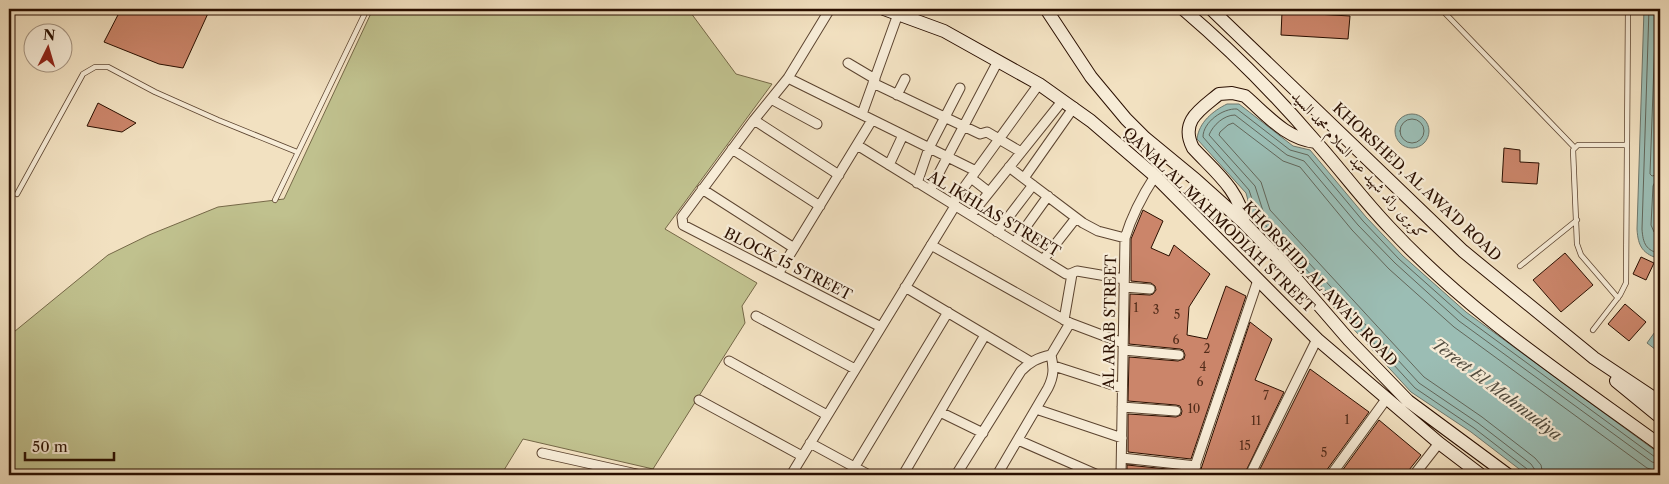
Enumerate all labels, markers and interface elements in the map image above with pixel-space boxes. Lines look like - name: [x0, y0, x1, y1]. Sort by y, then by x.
- north arrow: [22, 22, 72, 72]
- text: N: [42, 26, 56, 45]
- street label: كوبرى رائد شهيد عبد السلام محمد السيد: [1285, 87, 1431, 245]
- street label: KHORSHED, AL AWA'D ROAD: [1329, 98, 1506, 265]
- street label: QANAL AL MAHMODIAH STREET: [1120, 123, 1320, 317]
- street label: AL IKHLAS STREET: [923, 166, 1065, 261]
- street label: KHORSHID, AL AWA'D ROAD: [1239, 197, 1402, 370]
- street label: BLOCK 15 STREET: [721, 223, 856, 304]
- street label: AL ARAB STREET: [1099, 254, 1120, 391]
- house number: 1: [1133, 300, 1139, 315]
- house number: 3: [1153, 302, 1159, 317]
- house number: 5: [1174, 307, 1180, 322]
- house number: 6: [1172, 332, 1180, 347]
- water label: Tereet El Mahmudiya: [1428, 334, 1566, 445]
- house number: 2: [1204, 341, 1211, 356]
- house number: 4: [1200, 359, 1207, 374]
- house number: 6: [1196, 374, 1204, 389]
- house number: 7: [1263, 388, 1269, 403]
- house number: 10: [1188, 401, 1200, 416]
- house number: 1: [1344, 412, 1350, 427]
- house number: 11: [1251, 413, 1261, 428]
- scale bar: [25, 429, 114, 461]
- text: 50 m: [32, 437, 68, 456]
- house number: 15: [1239, 438, 1251, 453]
- house number: 5: [1321, 445, 1327, 460]

